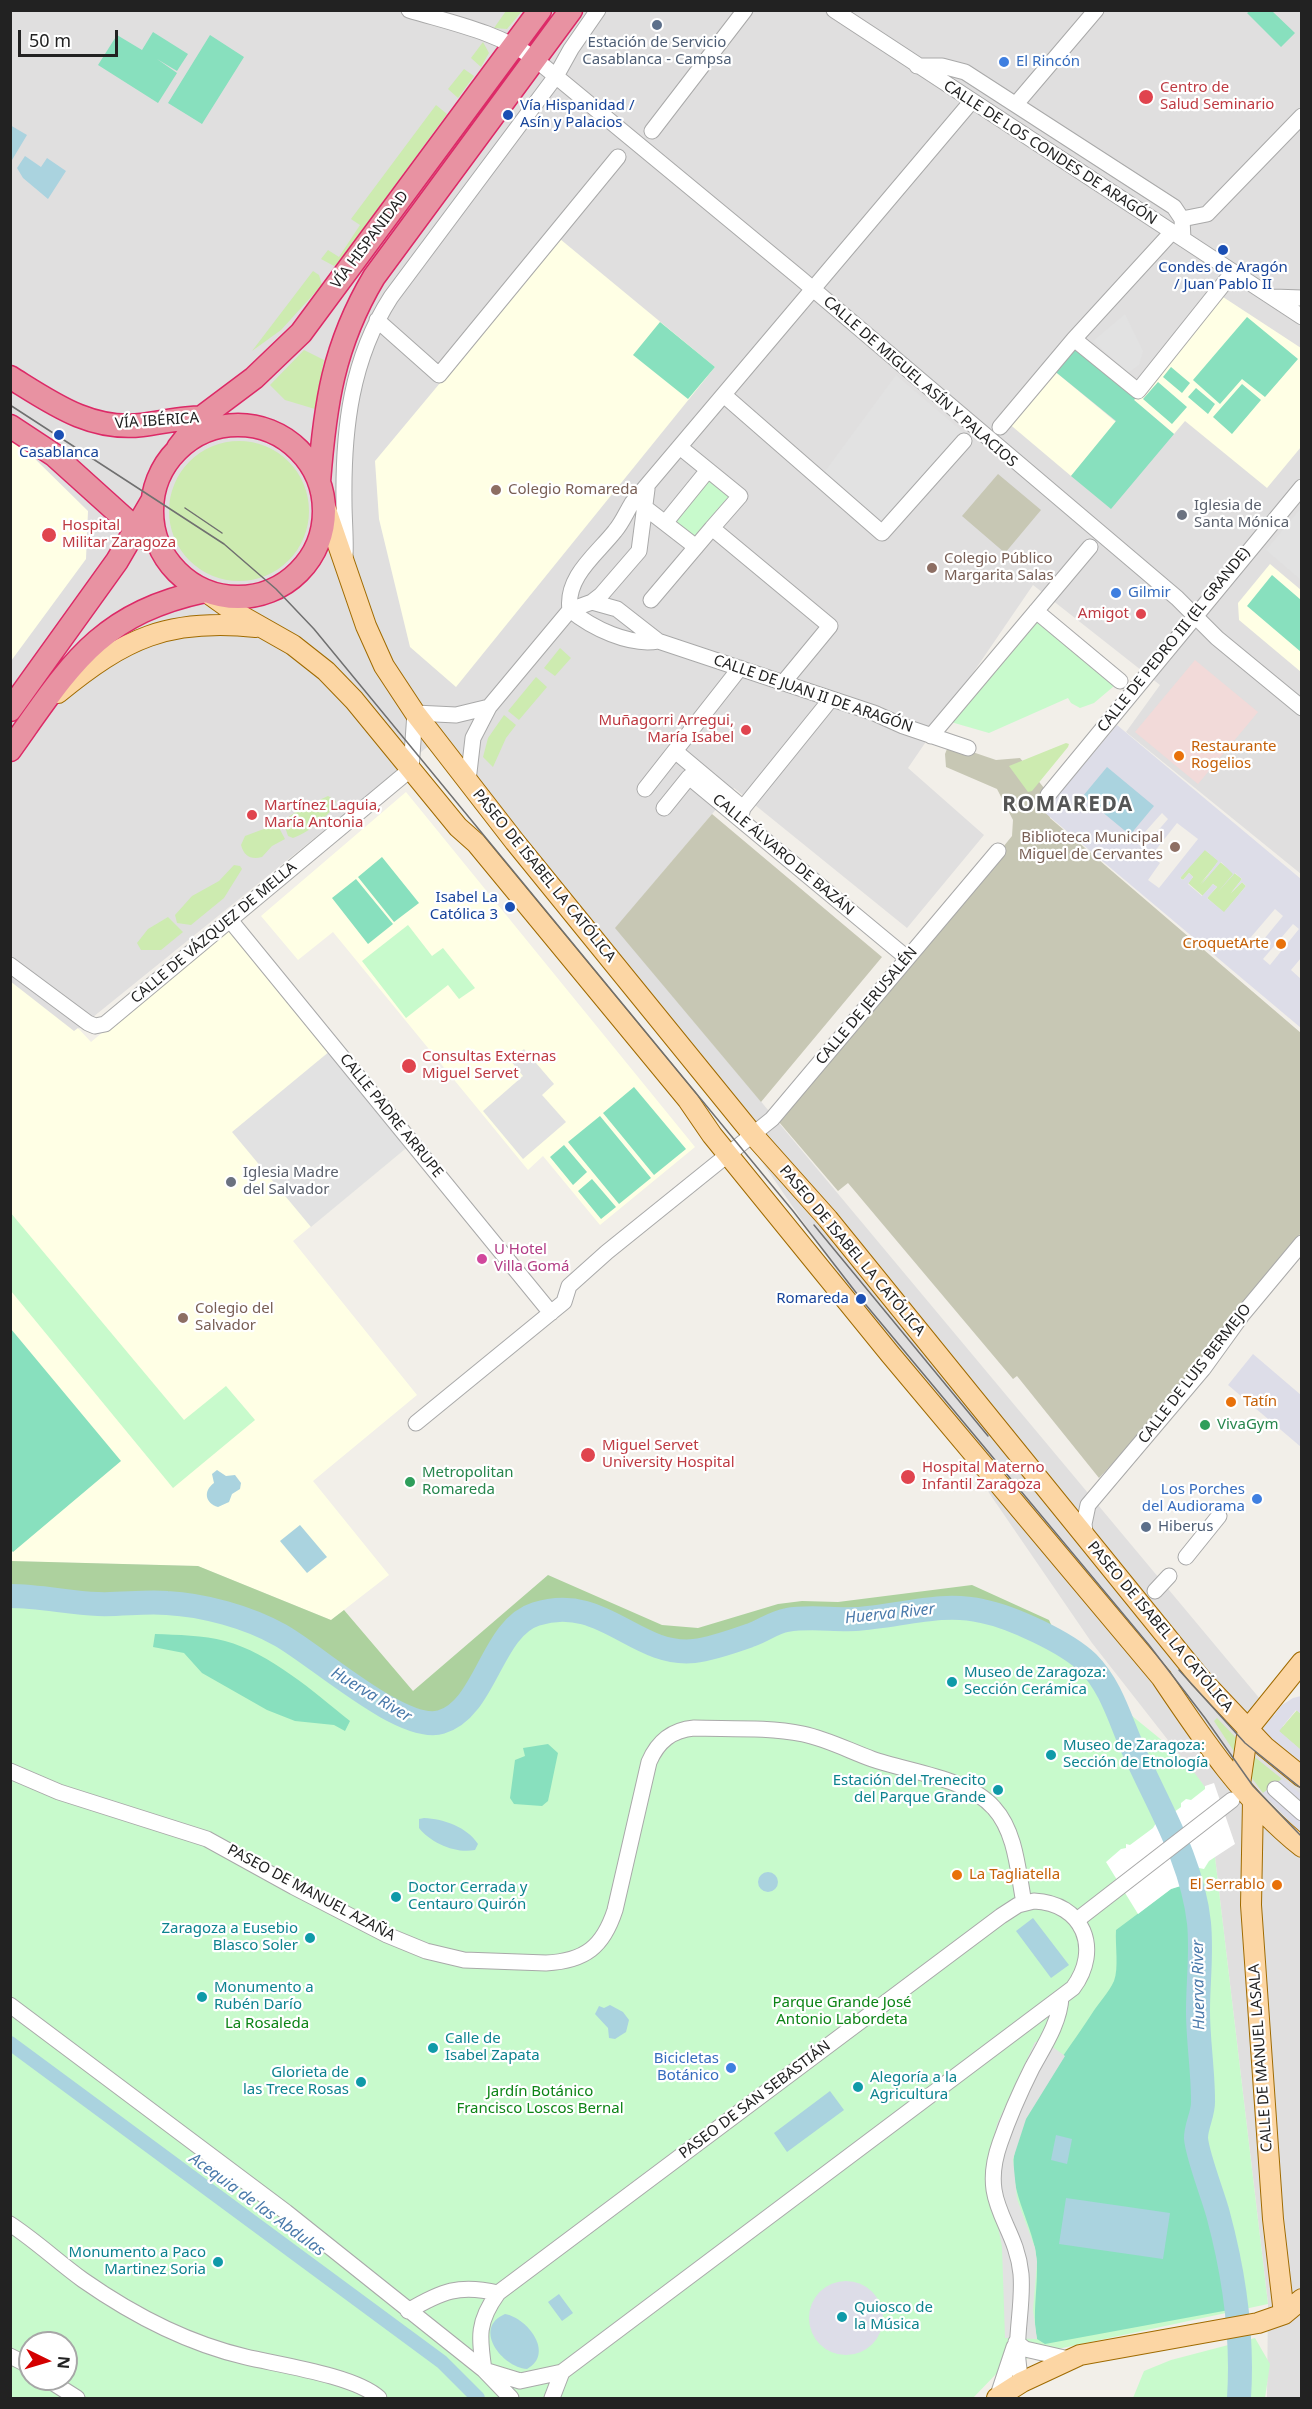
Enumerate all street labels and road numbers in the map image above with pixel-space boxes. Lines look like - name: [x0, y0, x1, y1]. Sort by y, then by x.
- street label: CALLE DE LOS CONDES DE ARAGÓN: [940, 77, 1160, 229]
- street label: VÍA HISPANIDAD: [327, 188, 413, 292]
- street label: CALLE DE MIGUEL ASÍN Y PALACIOS: [819, 293, 1021, 471]
- street label: VÍA IBÉRICA: [114, 409, 200, 433]
- street label: CALLE DE PEDRO III (EL GRANDE): [1094, 544, 1254, 736]
- street label: CALLE DE JUAN II DE ARAGÓN: [711, 651, 915, 737]
- street label: PASEO DE ISABEL LA CATÓLICA: [469, 786, 619, 966]
- street label: CALLE ÁLVARO DE BAZÁN: [709, 791, 857, 919]
- street label: CALLE DE VÁZQUEZ DE MELLA: [128, 858, 300, 1008]
- street label: CALLE DE JERUSALÉN: [812, 943, 922, 1069]
- street label: CALLE PADRE ARRUPE: [336, 1050, 446, 1182]
- street label: PASEO DE ISABEL LA CATÓLICA: [775, 1162, 929, 1340]
- street label: CALLE DE LUIS BERMEJO: [1135, 1301, 1255, 1447]
- street label: PASEO DE ISABEL LA CATÓLICA: [1083, 1538, 1237, 1716]
- street label: PASEO DE MANUEL AZAÑA: [224, 1841, 398, 1945]
- street label: CALLE DE MANUEL LASALA: [1245, 1963, 1277, 2153]
- street label: PASEO DE SAN SEBASTIÁN: [676, 2037, 834, 2163]

